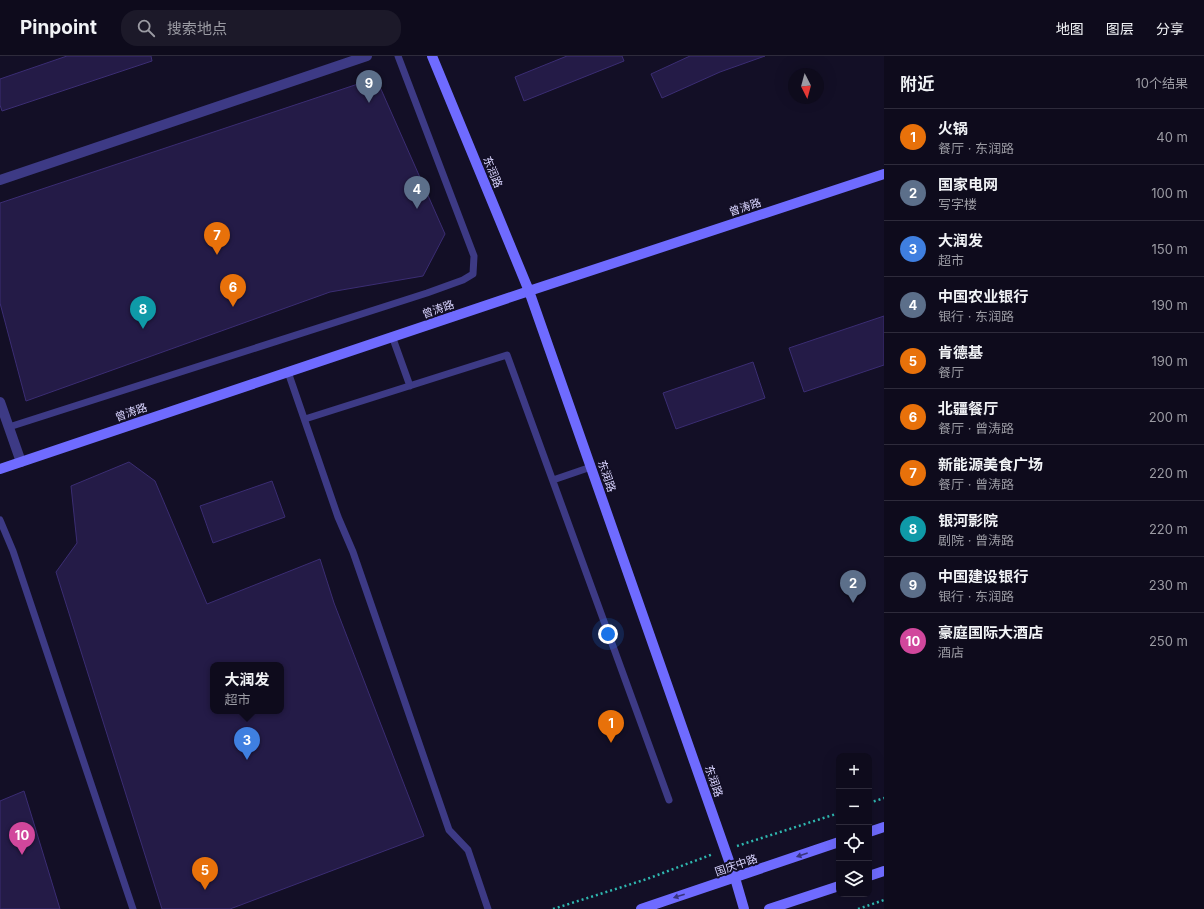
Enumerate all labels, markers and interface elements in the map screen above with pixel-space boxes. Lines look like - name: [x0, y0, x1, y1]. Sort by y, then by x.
- search box: [121, 10, 401, 46]
- text: Pinpoint: [20, 16, 97, 39]
- icon: search: [135, 17, 157, 39]
- text: 搜索地点: [167, 19, 227, 38]
- text: 地图: [1056, 20, 1084, 37]
- text: 图层: [1106, 20, 1134, 37]
- text: 分享: [1156, 20, 1184, 37]
- north arrow: [788, 68, 824, 104]
- pin: 9: [356, 70, 382, 103]
- text: 附近: [900, 74, 934, 94]
- text: 10个结果: [1136, 75, 1188, 91]
- text: 火锅: [938, 119, 968, 138]
- text: 1: [910, 129, 916, 145]
- text: 40 m: [1156, 129, 1188, 145]
- text: 餐厅 · 东润路: [938, 140, 1014, 156]
- street label: 东润路: [480, 154, 506, 190]
- text: 国家电网: [938, 175, 998, 194]
- pin: 4: [404, 176, 430, 209]
- text: 2: [909, 185, 917, 201]
- text: 100 m: [1151, 185, 1188, 201]
- street label: 曾涛路: [727, 195, 763, 219]
- text: 写字楼: [938, 196, 977, 212]
- pin: 7: [204, 222, 230, 255]
- text: 大润发: [938, 231, 983, 250]
- text: 3: [909, 241, 917, 257]
- text: 150 m: [1152, 241, 1188, 257]
- text: 超市: [938, 252, 964, 268]
- pin: 6: [220, 274, 246, 307]
- text: 中国农业银行: [938, 287, 1028, 306]
- pin: 8: [130, 296, 156, 329]
- street label: 曾涛路: [420, 297, 456, 321]
- text: 4: [909, 297, 917, 313]
- text: 190 m: [1151, 297, 1188, 313]
- text: 银行 · 东润路: [938, 308, 1014, 324]
- text: 肯德基: [938, 343, 983, 362]
- text: 5: [909, 353, 917, 369]
- text: 190 m: [1151, 353, 1188, 369]
- text: 餐厅: [938, 364, 964, 380]
- text: 北疆餐厅: [938, 399, 998, 418]
- street label: 曾涛路: [113, 400, 149, 424]
- text: 6: [909, 409, 917, 425]
- text: 200 m: [1149, 409, 1188, 425]
- text: 餐厅 · 曾涛路: [938, 420, 1014, 436]
- text: 新能源美食广场: [938, 455, 1043, 474]
- street label: 东润路: [595, 458, 619, 494]
- text: 7: [909, 465, 917, 481]
- text: 220 m: [1149, 465, 1188, 481]
- text: 餐厅 · 曾涛路: [938, 476, 1014, 492]
- text: 银河影院: [938, 511, 998, 530]
- text: 8: [909, 521, 917, 537]
- text: 220 m: [1149, 521, 1188, 537]
- text: 剧院 · 曾涛路: [938, 532, 1014, 548]
- text: 中国建设银行: [938, 567, 1028, 586]
- pin: 2: [840, 570, 866, 603]
- text: 9: [909, 577, 917, 593]
- text: 230 m: [1149, 577, 1188, 593]
- text: 银行 · 东润路: [938, 588, 1014, 604]
- text: 豪庭国际大酒店: [938, 623, 1043, 642]
- your location: [598, 624, 618, 644]
- text: 10: [906, 633, 920, 649]
- text: 250 m: [1149, 633, 1188, 649]
- text: 酒店: [938, 644, 964, 660]
- popup: [210, 662, 284, 714]
- text: 大润发: [224, 670, 270, 689]
- text: 超市: [224, 691, 251, 707]
- pin: 1: [598, 710, 624, 743]
- pin: 3: [234, 727, 260, 760]
- map controls: [836, 753, 872, 897]
- button: +: [836, 753, 872, 789]
- street label: 东润路: [702, 763, 726, 799]
- button: −: [836, 789, 872, 825]
- pin: 10: [9, 822, 35, 855]
- button: locate: [836, 825, 872, 861]
- street label: 国庆中路: [713, 851, 759, 879]
- one-way arrow: [796, 852, 808, 858]
- pin: 5: [192, 857, 218, 890]
- button: layers: [836, 861, 872, 897]
- one-way arrow: [673, 894, 685, 900]

